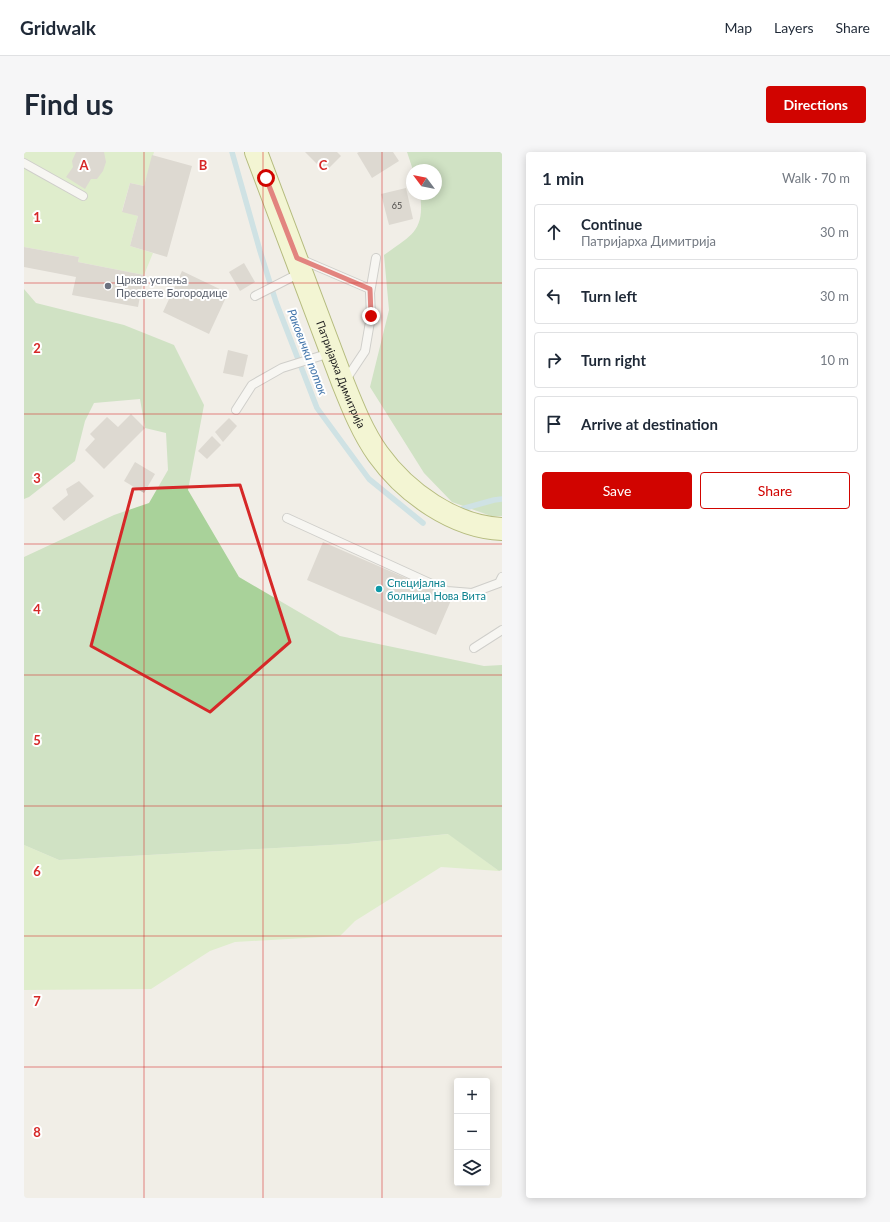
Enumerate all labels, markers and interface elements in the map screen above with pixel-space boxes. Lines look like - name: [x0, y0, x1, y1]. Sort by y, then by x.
- text: Gridwalk: [20, 16, 96, 39]
- text: Map: [724, 19, 752, 36]
- text: Layers: [774, 19, 814, 36]
- text: Share: [836, 19, 870, 36]
- button: Directions: [766, 86, 866, 123]
- text: Find us: [24, 87, 114, 121]
- text: A: [78, 157, 89, 173]
- text: B: [199, 157, 208, 173]
- text: C: [319, 157, 328, 173]
- north arrow: [406, 164, 442, 200]
- text: 1 min: [542, 168, 584, 189]
- route start: [257, 169, 275, 187]
- text: Walk · 70 m: [782, 170, 850, 186]
- house number: 65: [392, 200, 402, 211]
- text: 1: [33, 209, 41, 225]
- text: Continue: [581, 215, 642, 233]
- icon: ahead: [543, 221, 565, 243]
- text: 30 m: [820, 224, 849, 240]
- text: Патријарха Димитрија: [581, 233, 716, 249]
- place label: Црква успења Пресвете Богородице: [116, 273, 228, 299]
- marker: Црква успења Пресвете Богородице: [103, 281, 113, 291]
- icon: left: [543, 285, 565, 307]
- text: Turn left: [581, 287, 637, 305]
- text: 30 m: [820, 288, 849, 304]
- water label: Раковички поток: [284, 307, 331, 397]
- route end: [362, 307, 380, 325]
- street label: Патријарха Димитрија: [314, 319, 368, 430]
- text: 2: [33, 340, 41, 356]
- icon: right: [543, 349, 565, 371]
- text: Turn right: [581, 351, 646, 369]
- text: 10 m: [820, 352, 849, 368]
- icon: arrive: [543, 413, 565, 435]
- text: Arrive at destination: [581, 415, 718, 433]
- text: 3: [33, 470, 41, 486]
- button: Save: [542, 472, 692, 509]
- button: Share: [700, 472, 850, 509]
- place label: Специјална болница Нова Вита: [387, 576, 486, 602]
- marker: Специјална болница Нова Вита: [374, 584, 384, 594]
- text: 4: [33, 601, 41, 617]
- text: 5: [33, 732, 41, 748]
- text: 6: [33, 863, 41, 879]
- text: 7: [33, 993, 41, 1009]
- map controls: [454, 1078, 490, 1186]
- button: +: [454, 1078, 490, 1114]
- button: −: [454, 1114, 490, 1150]
- text: 8: [33, 1124, 41, 1140]
- button: layers: [454, 1150, 490, 1186]

